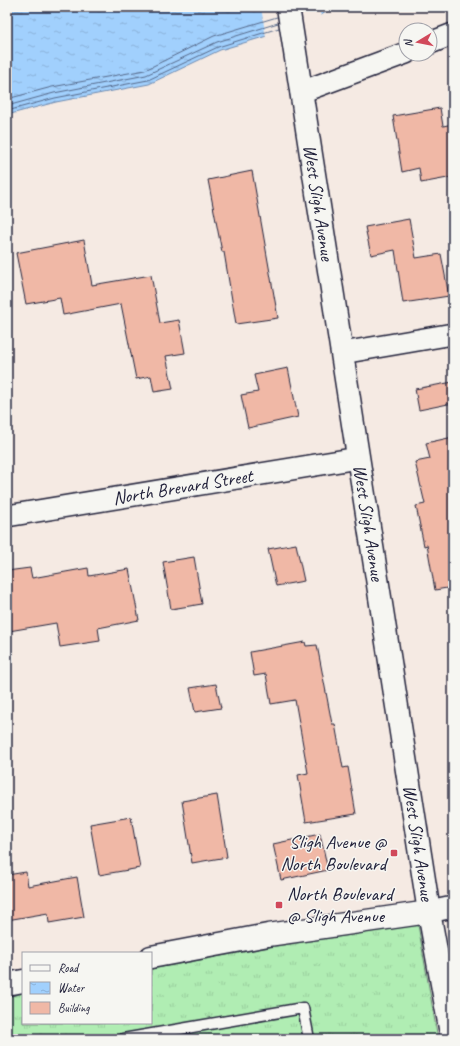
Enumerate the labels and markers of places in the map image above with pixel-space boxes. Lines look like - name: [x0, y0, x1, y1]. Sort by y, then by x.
- place label: Sligh Avenue @ North Boulevard: [280, 830, 390, 876]
- marker: Sligh Avenue @ North Boulevard: [389, 848, 399, 858]
- place label: North Boulevard @ Sligh Avenue: [287, 882, 396, 928]
- marker: North Boulevard @ Sligh Avenue: [274, 900, 284, 910]

